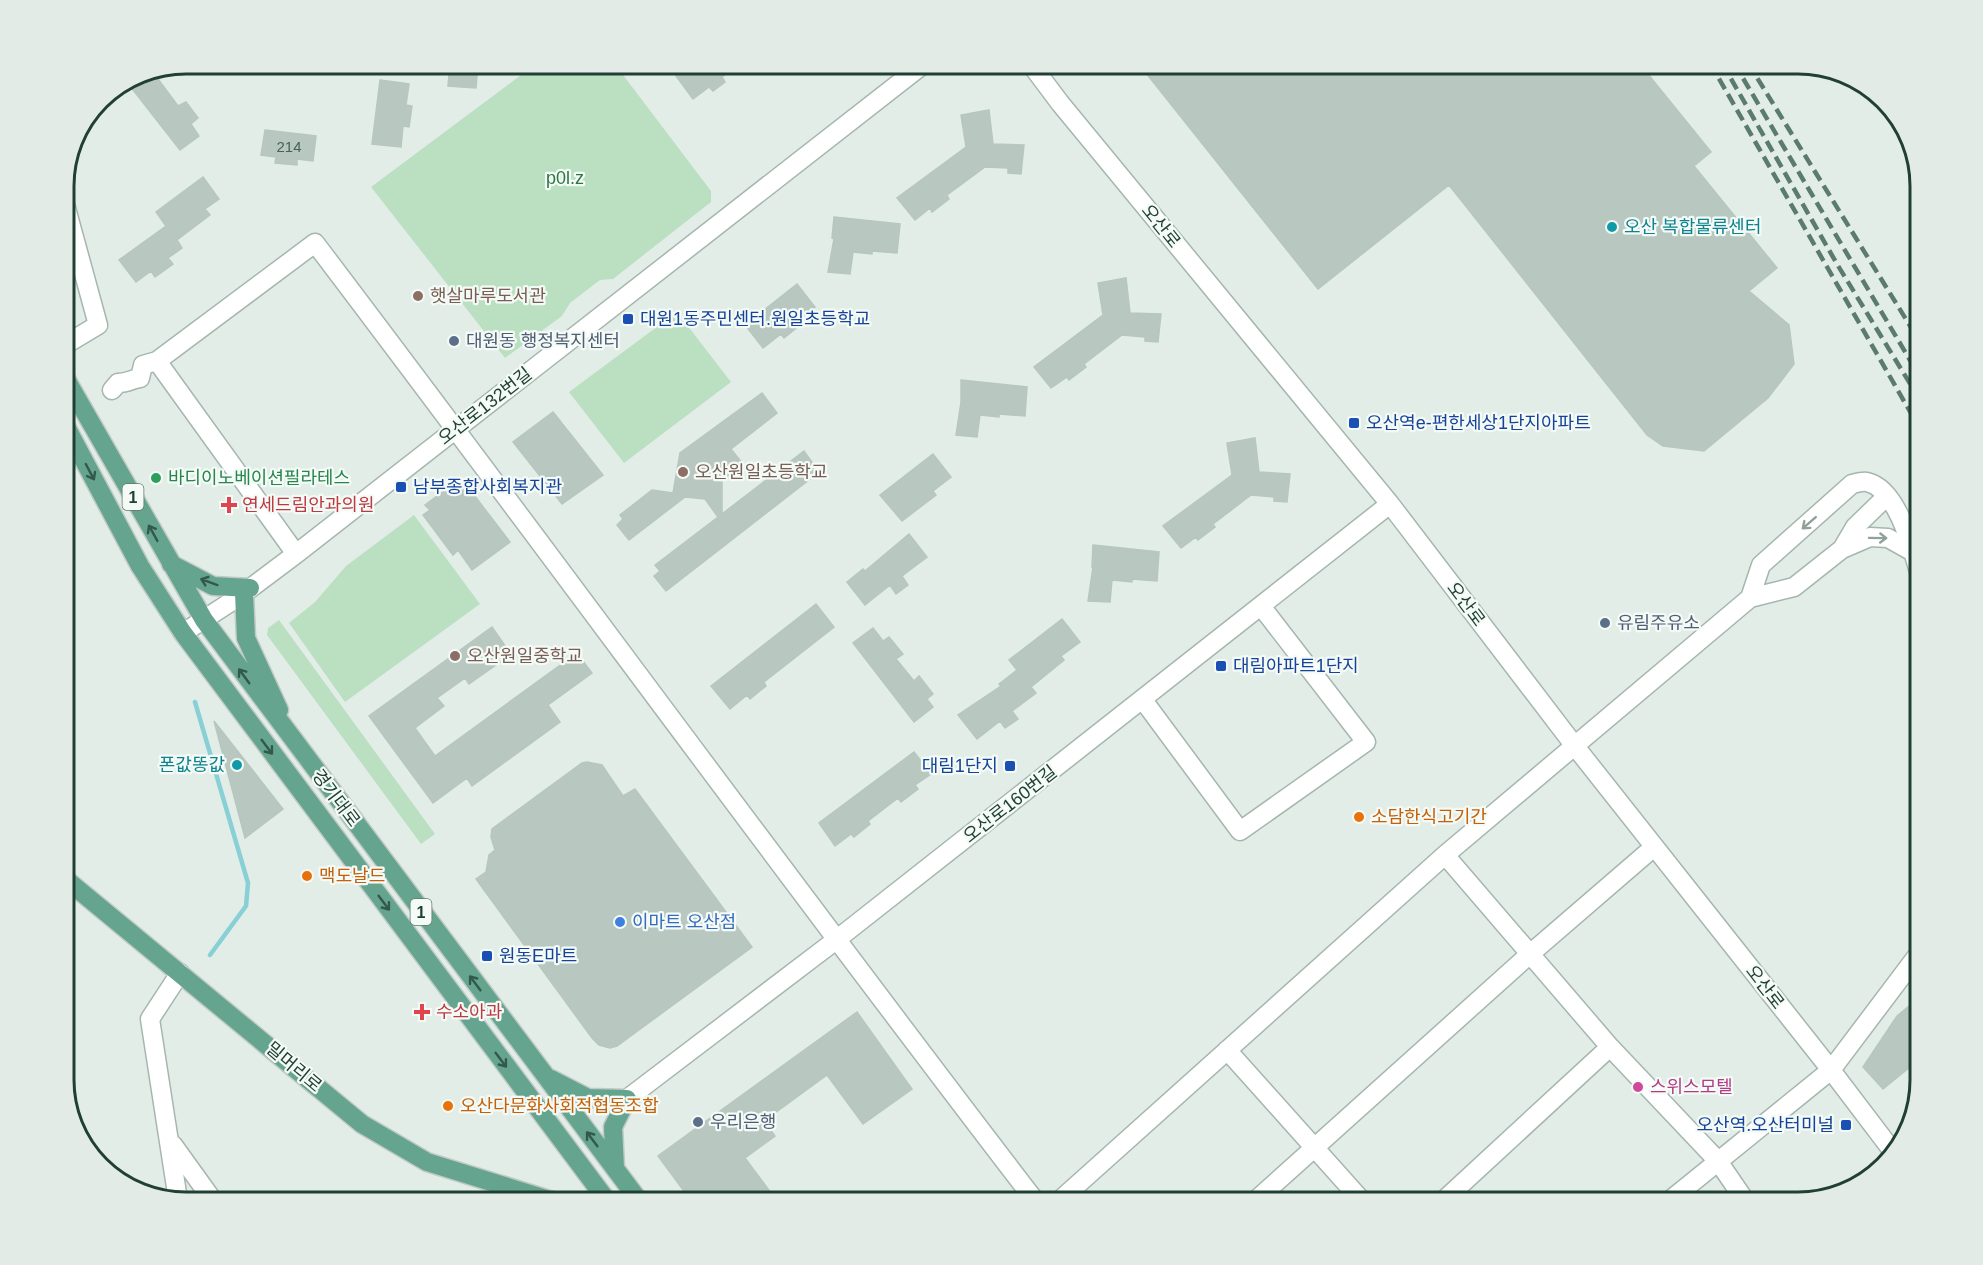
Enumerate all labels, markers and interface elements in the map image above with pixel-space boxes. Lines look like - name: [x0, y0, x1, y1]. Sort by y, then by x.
- house number: 214: [276, 138, 302, 155]
- park label: p0l.z: [546, 168, 584, 188]
- street label: 오산로: [1138, 200, 1184, 252]
- place label: 오산 복합물류센터: [1624, 217, 1761, 237]
- marker: 오산 복합물류센터: [1605, 220, 1619, 234]
- place label: 햇살마루도서관: [430, 286, 546, 306]
- marker: 햇살마루도서관: [411, 289, 425, 303]
- place label: 대원1동주민센터.원일초등학교: [640, 309, 870, 329]
- marker: 대원1동주민센터.원일초등학교: [621, 312, 635, 326]
- place label: 대원동 행정복지센터: [466, 331, 620, 351]
- marker: 대원동 행정복지센터: [447, 334, 461, 348]
- street label: 오산로132번길: [434, 363, 536, 449]
- place label: 오산역e-편한세상1단지아파트: [1366, 413, 1591, 433]
- marker: 오산역e-편한세상1단지아파트: [1347, 416, 1361, 430]
- place label: 오산원일초등학교: [695, 462, 827, 482]
- one-way arrow: [85, 463, 97, 481]
- marker: 오산원일초등학교: [676, 465, 690, 479]
- place label: 바디이노베이션필라테스: [168, 468, 350, 488]
- marker: 바디이노베이션필라테스: [149, 471, 163, 485]
- place label: 남부종합사회복지관: [413, 477, 562, 497]
- marker: 남부종합사회복지관: [394, 480, 408, 494]
- road number: 1: [122, 484, 144, 510]
- place label: 연세드림안과의원: [242, 495, 374, 515]
- marker: 연세드림안과의원: [220, 496, 238, 514]
- one-way arrow: [1801, 516, 1816, 530]
- one-way arrow: [147, 525, 158, 543]
- one-way arrow: [1868, 532, 1887, 544]
- one-way arrow: [200, 576, 219, 587]
- street label: 오산로: [1443, 578, 1489, 630]
- place label: 유림주유소: [1617, 613, 1700, 633]
- marker: 유림주유소: [1598, 616, 1612, 630]
- place label: 오산원일중학교: [467, 646, 583, 666]
- marker: 오산원일중학교: [448, 649, 462, 663]
- place label: 대림아파트1단지: [1233, 656, 1359, 676]
- marker: 대림아파트1단지: [1214, 659, 1228, 673]
- one-way arrow: [238, 668, 251, 684]
- one-way arrow: [261, 739, 273, 755]
- place label: 폰값똥값: [159, 755, 225, 775]
- place label: 대림1단지: [922, 756, 998, 776]
- marker: 폰값똥값: [230, 758, 244, 772]
- marker: 대림1단지: [1003, 759, 1017, 773]
- street label: 오산로160번길: [959, 761, 1061, 847]
- street label: 경기대로: [308, 766, 364, 830]
- place label: 소담한식고기간: [1371, 807, 1487, 827]
- marker: 소담한식고기간: [1352, 810, 1366, 824]
- place label: 맥도날드: [319, 866, 385, 886]
- marker: 맥도날드: [300, 869, 314, 883]
- one-way arrow: [378, 895, 391, 911]
- road number: 1: [410, 899, 432, 925]
- place label: 이마트 오산점: [632, 912, 736, 932]
- marker: 이마트 오산점: [613, 915, 627, 929]
- place label: 원동E마트: [499, 946, 577, 966]
- marker: 원동E마트: [480, 949, 494, 963]
- street label: 오산로: [1742, 961, 1788, 1013]
- one-way arrow: [468, 975, 481, 991]
- place label: 수소아과: [436, 1002, 503, 1022]
- marker: 수소아과: [413, 1003, 431, 1021]
- street label: 밀머리로: [262, 1038, 326, 1096]
- one-way arrow: [495, 1051, 507, 1067]
- place label: 스위스모텔: [1650, 1077, 1733, 1097]
- marker: 스위스모텔: [1631, 1080, 1645, 1094]
- place label: 오산다문화사회적협동조합: [460, 1096, 659, 1116]
- marker: 오산다문화사회적협동조합: [441, 1099, 455, 1113]
- place label: 우리은행: [710, 1112, 776, 1132]
- marker: 우리은행: [691, 1115, 705, 1129]
- place label: 오산역.오산터미널: [1697, 1115, 1834, 1135]
- marker: 오산역.오산터미널: [1839, 1118, 1853, 1132]
- one-way arrow: [586, 1131, 598, 1147]

